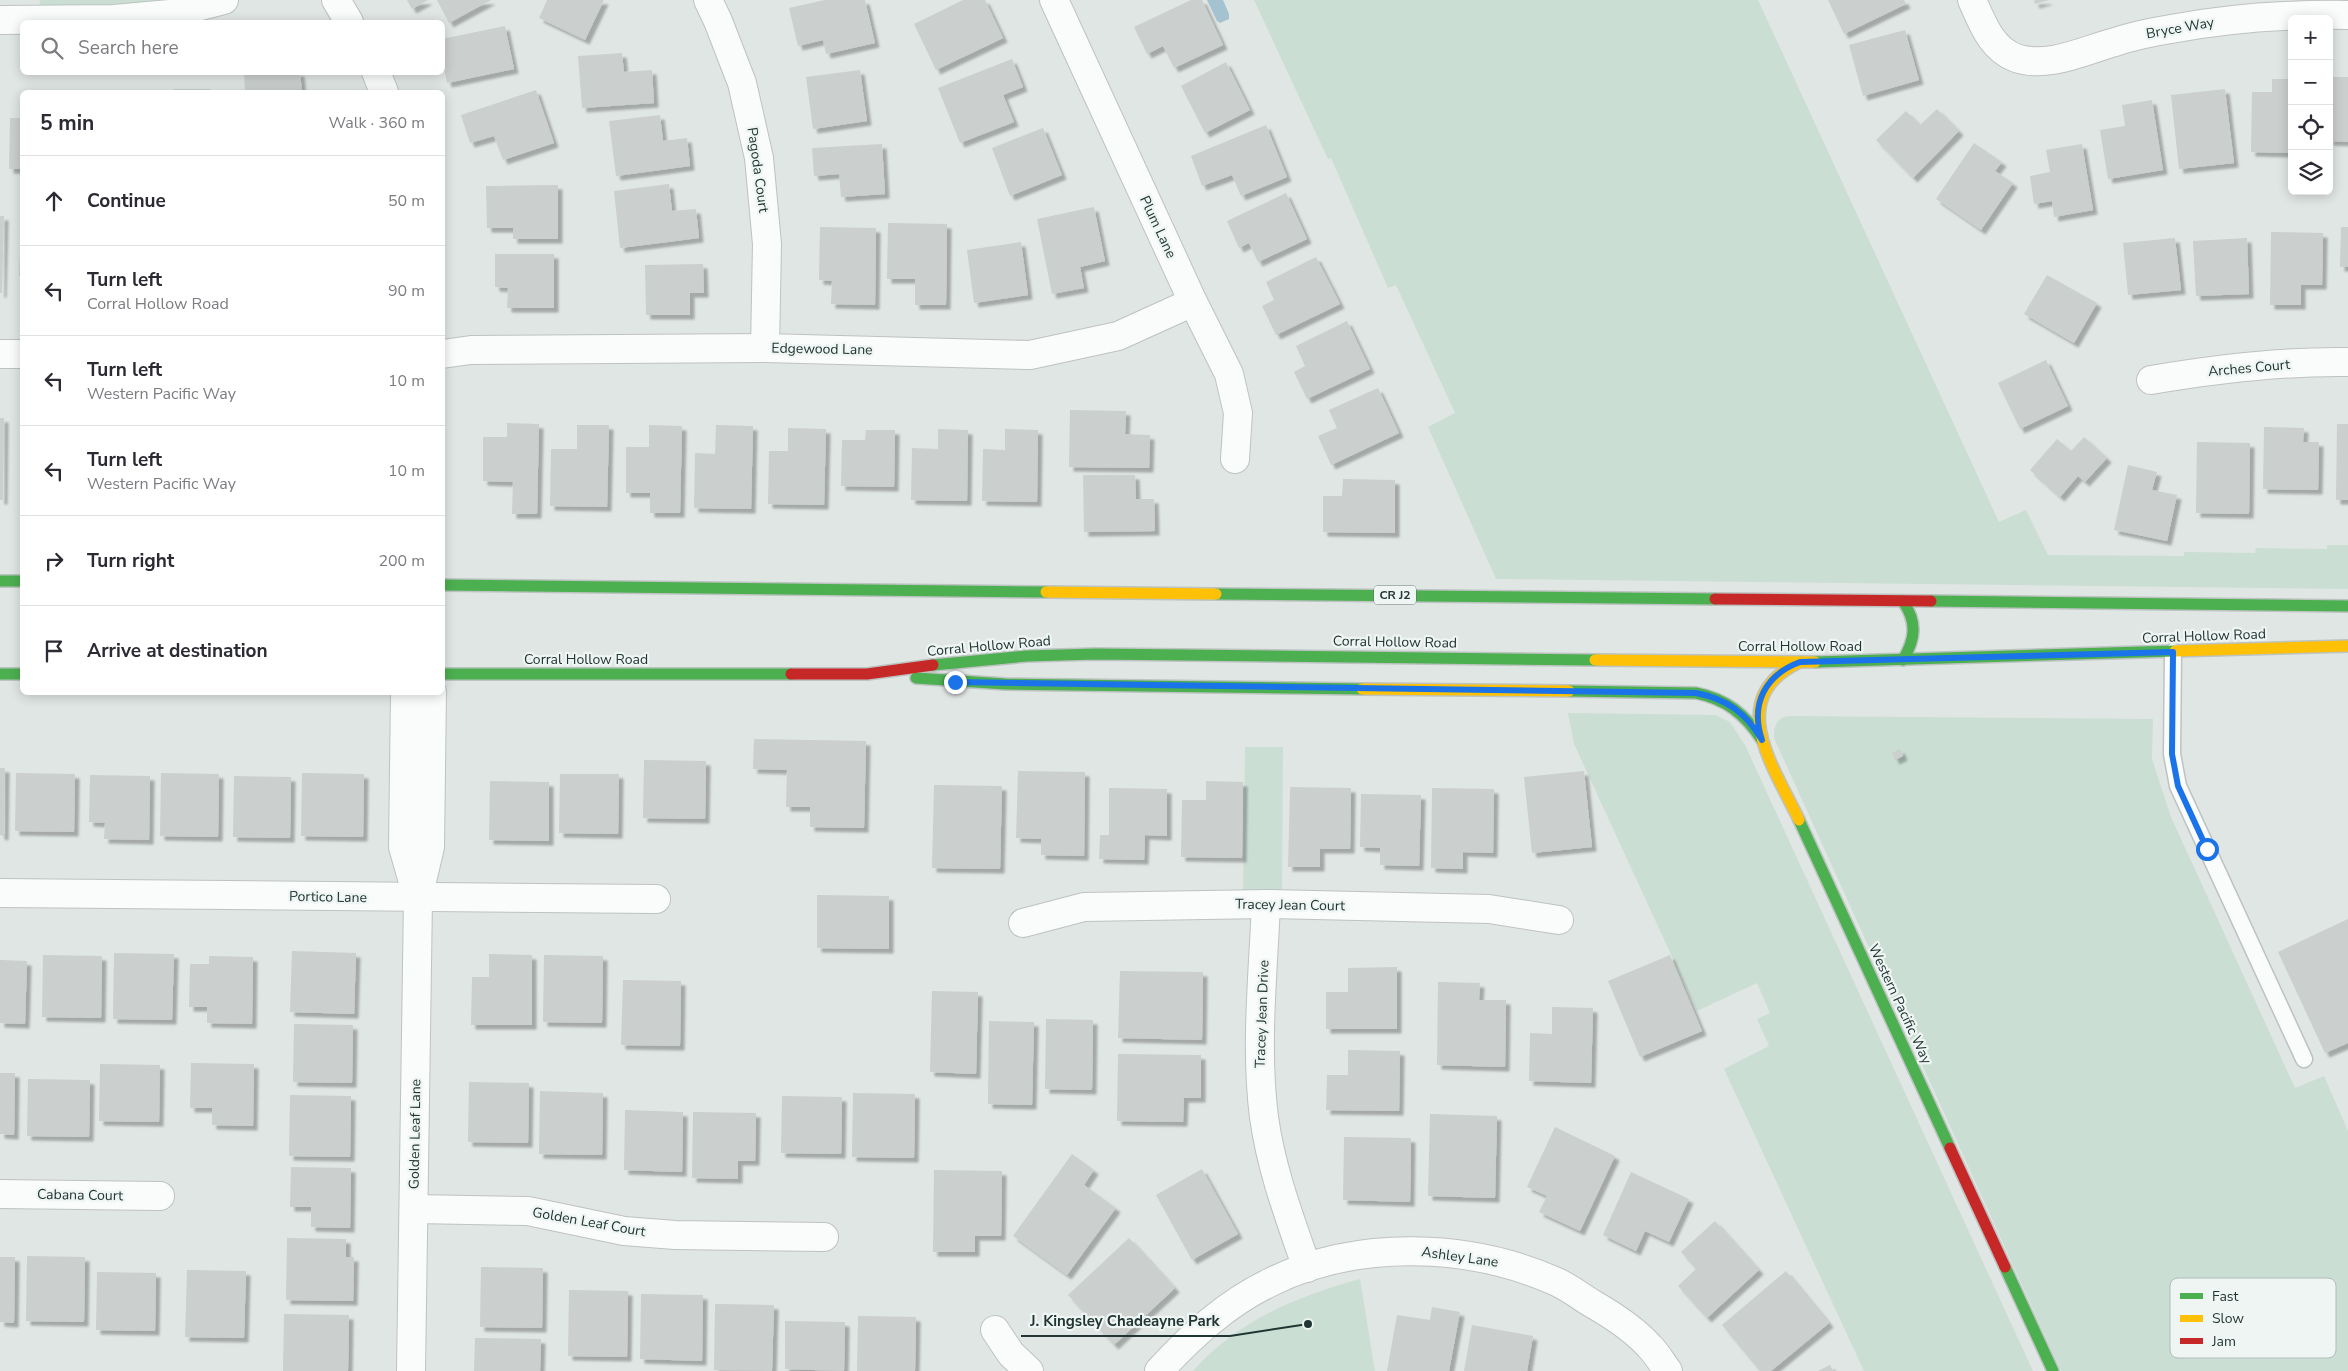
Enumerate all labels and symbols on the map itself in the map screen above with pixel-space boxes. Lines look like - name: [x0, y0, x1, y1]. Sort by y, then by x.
- street label: Bryce Way: [2145, 13, 2216, 43]
- street label: Pagoda Court: [743, 126, 773, 214]
- street label: Plum Lane: [1135, 193, 1181, 261]
- street label: Edgewood Lane: [771, 339, 873, 359]
- street label: Arches Court: [2207, 355, 2291, 381]
- road number: CR J2: [1374, 586, 1416, 604]
- street label: Corral Hollow Road: [2142, 624, 2266, 648]
- street label: Corral Hollow Road: [926, 631, 1052, 661]
- street label: Corral Hollow Road: [1333, 631, 1457, 653]
- street label: Corral Hollow Road: [1738, 637, 1862, 656]
- street label: Corral Hollow Road: [524, 650, 648, 669]
- route end: [944, 671, 967, 694]
- route start: [2196, 838, 2219, 861]
- street label: Portico Lane: [289, 887, 367, 907]
- street label: Tracey Jean Court: [1235, 895, 1345, 915]
- street label: Western Pacific Way: [1864, 941, 1936, 1068]
- street label: Tracey Jean Drive: [1251, 960, 1273, 1068]
- street label: Golden Leaf Lane: [405, 1079, 425, 1189]
- street label: Cabana Court: [37, 1185, 123, 1205]
- street label: Golden Leaf Court: [531, 1203, 647, 1241]
- street label: Ashley Lane: [1420, 1242, 1500, 1272]
- legend: [2170, 1278, 2336, 1358]
- text: Fast: [2212, 1287, 2238, 1306]
- callout: J. Kingsley Chadeayne Park: [1021, 1306, 1230, 1336]
- text: Slow: [2212, 1309, 2244, 1328]
- text: J. Kingsley Chadeayne Park: [1029, 1311, 1221, 1331]
- text: Jam: [2211, 1332, 2236, 1351]

